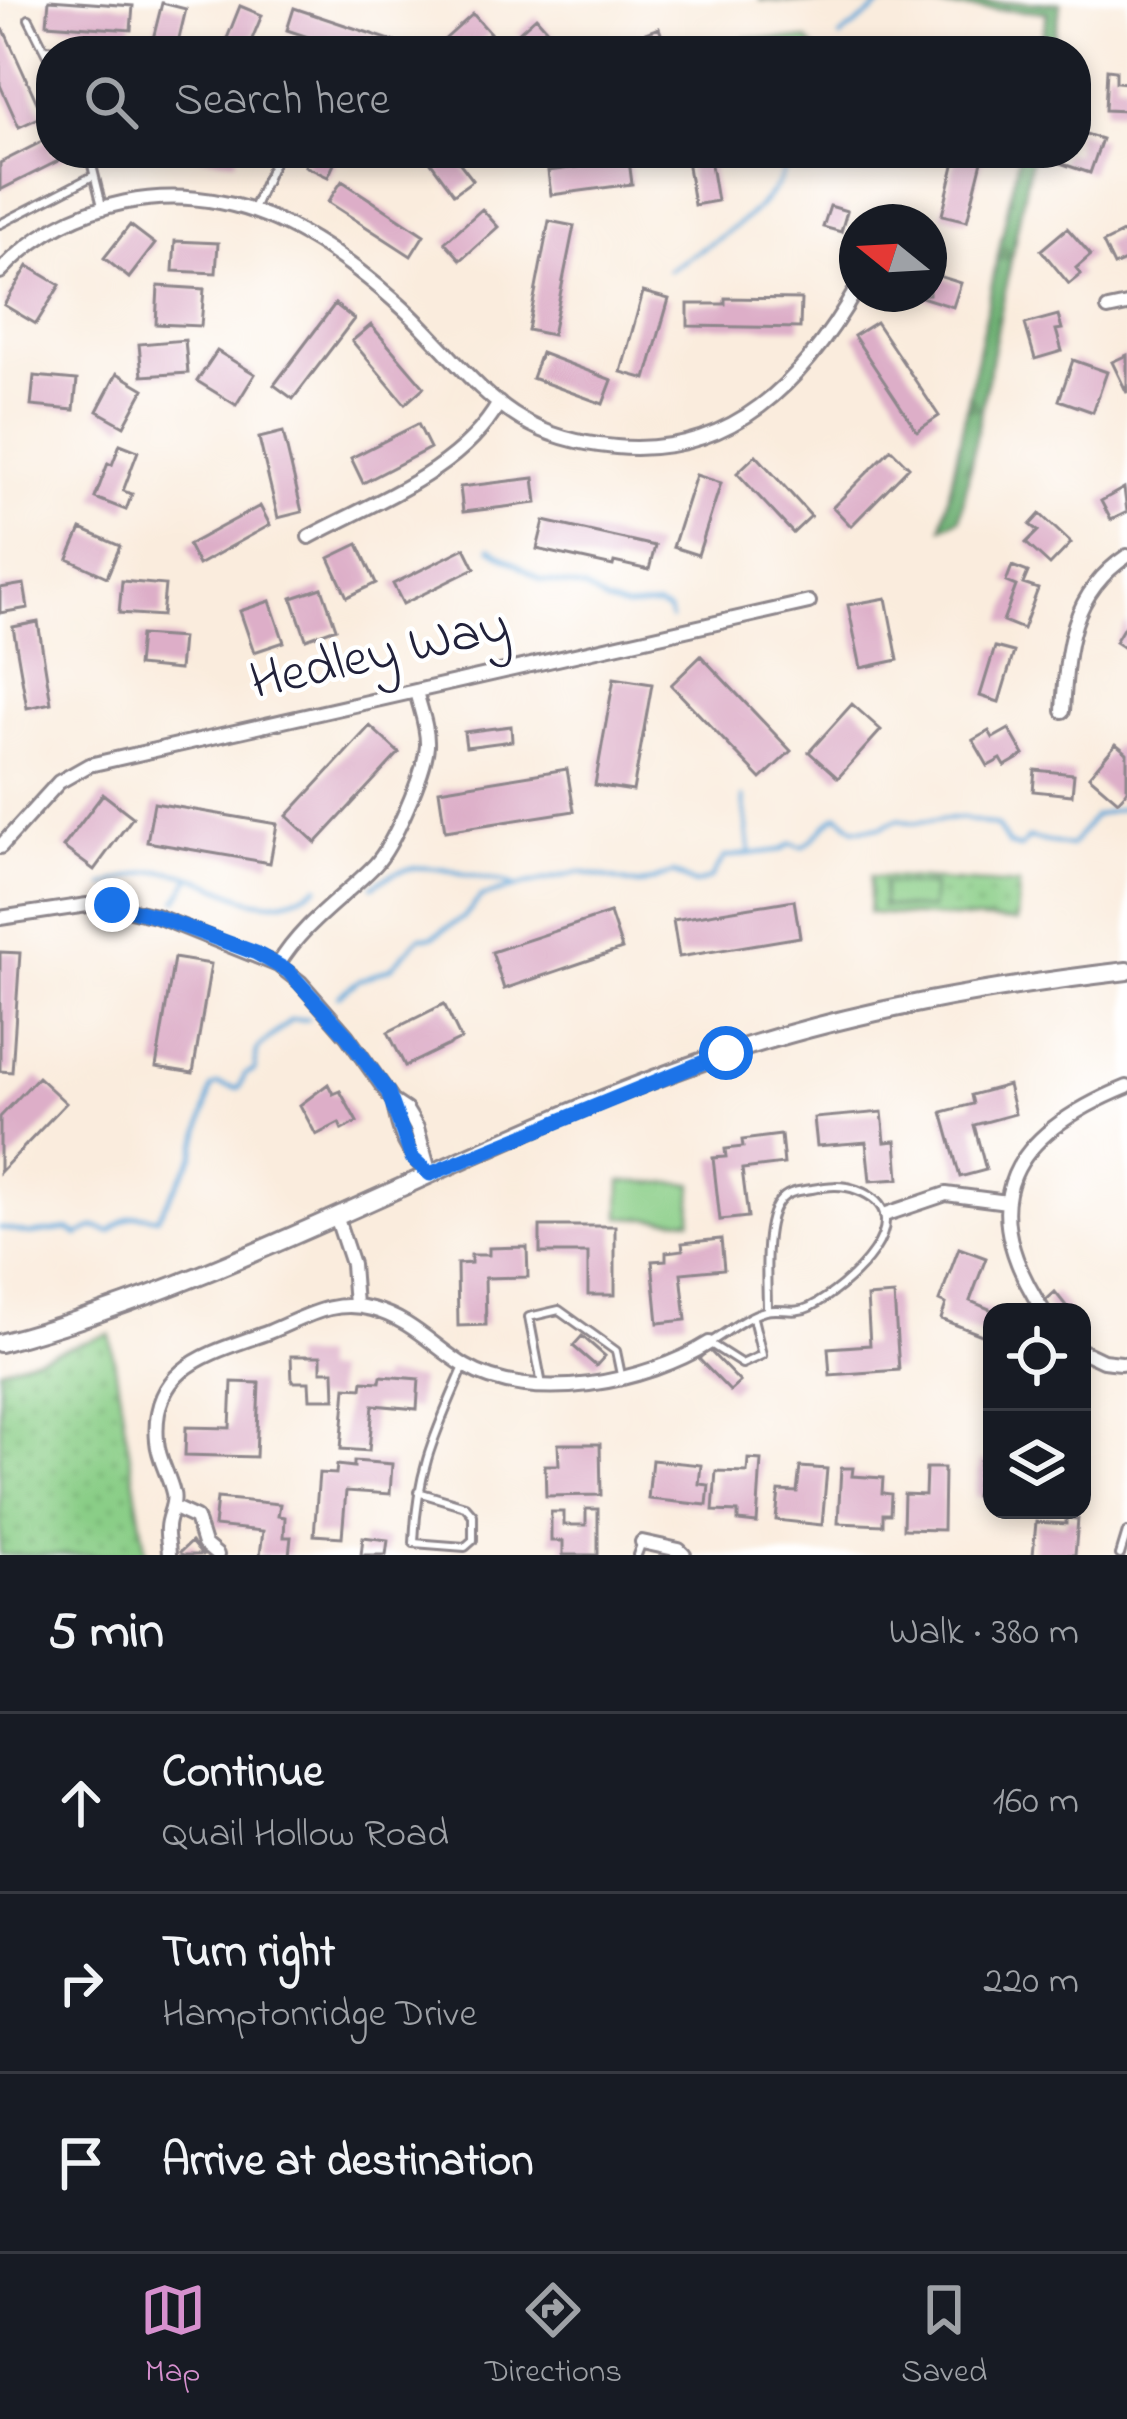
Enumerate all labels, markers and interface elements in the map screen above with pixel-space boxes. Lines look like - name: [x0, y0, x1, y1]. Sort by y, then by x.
- search box: [36, 36, 1091, 168]
- icon: search: [78, 69, 144, 135]
- text: Search here: [174, 69, 390, 135]
- north arrow: [839, 204, 947, 312]
- street label: Hedley Way: [243, 588, 517, 724]
- route end: [85, 878, 139, 932]
- route start: [699, 1026, 753, 1080]
- map controls: [983, 1303, 1091, 1519]
- button: locate: [983, 1303, 1091, 1411]
- button: layers: [983, 1411, 1091, 1519]
- text: 5 min: [48, 1596, 164, 1671]
- text: Walk · 380 m: [889, 1605, 1079, 1662]
- text: Continue: [162, 1741, 323, 1807]
- icon: ahead: [48, 1770, 114, 1836]
- text: 160 m: [993, 1774, 1079, 1831]
- text: Quail Hollow Road: [162, 1807, 449, 1864]
- text: Turn right: [162, 1921, 335, 1987]
- icon: right: [48, 1950, 114, 2016]
- text: 220 m: [983, 1954, 1079, 2011]
- text: Hamptonridge Drive: [162, 1987, 477, 2044]
- icon: arrive: [48, 2130, 114, 2196]
- text: Arrive at destination: [162, 2130, 533, 2196]
- tab: Map: [140, 2277, 206, 2397]
- tab: Directions: [485, 2277, 622, 2397]
- tab: Saved: [901, 2277, 987, 2397]

